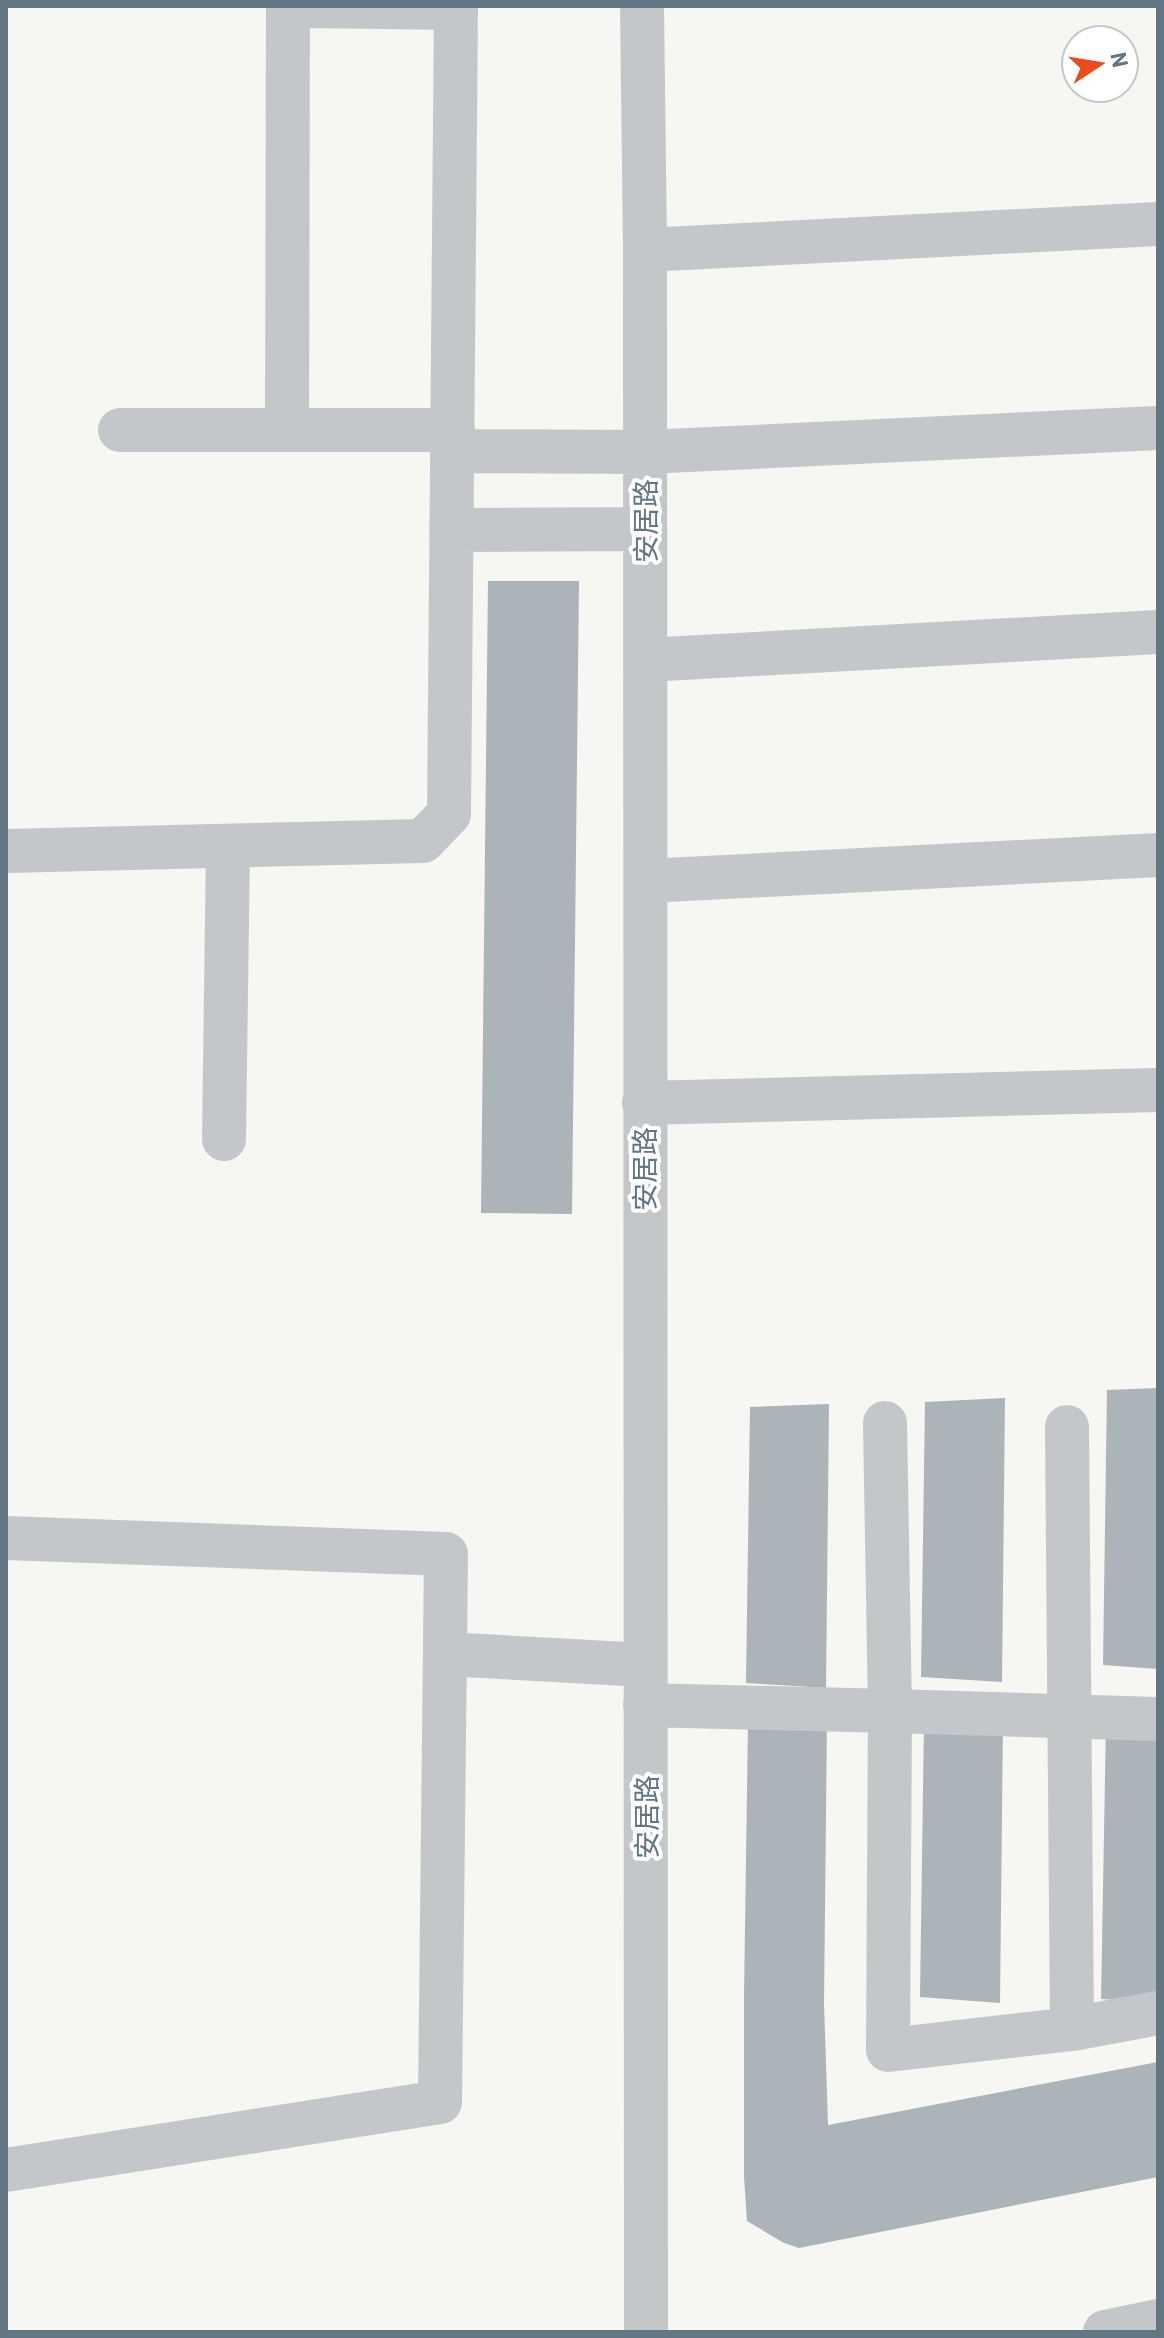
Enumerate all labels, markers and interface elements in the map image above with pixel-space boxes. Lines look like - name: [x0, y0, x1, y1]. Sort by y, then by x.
- north arrow: [1060, 24, 1140, 104]
- text: N: [1106, 50, 1135, 69]
- street label: 安居路: [628, 479, 662, 563]
- street label: 安居路: [627, 1127, 661, 1211]
- street label: 安居路: [629, 1775, 663, 1859]

